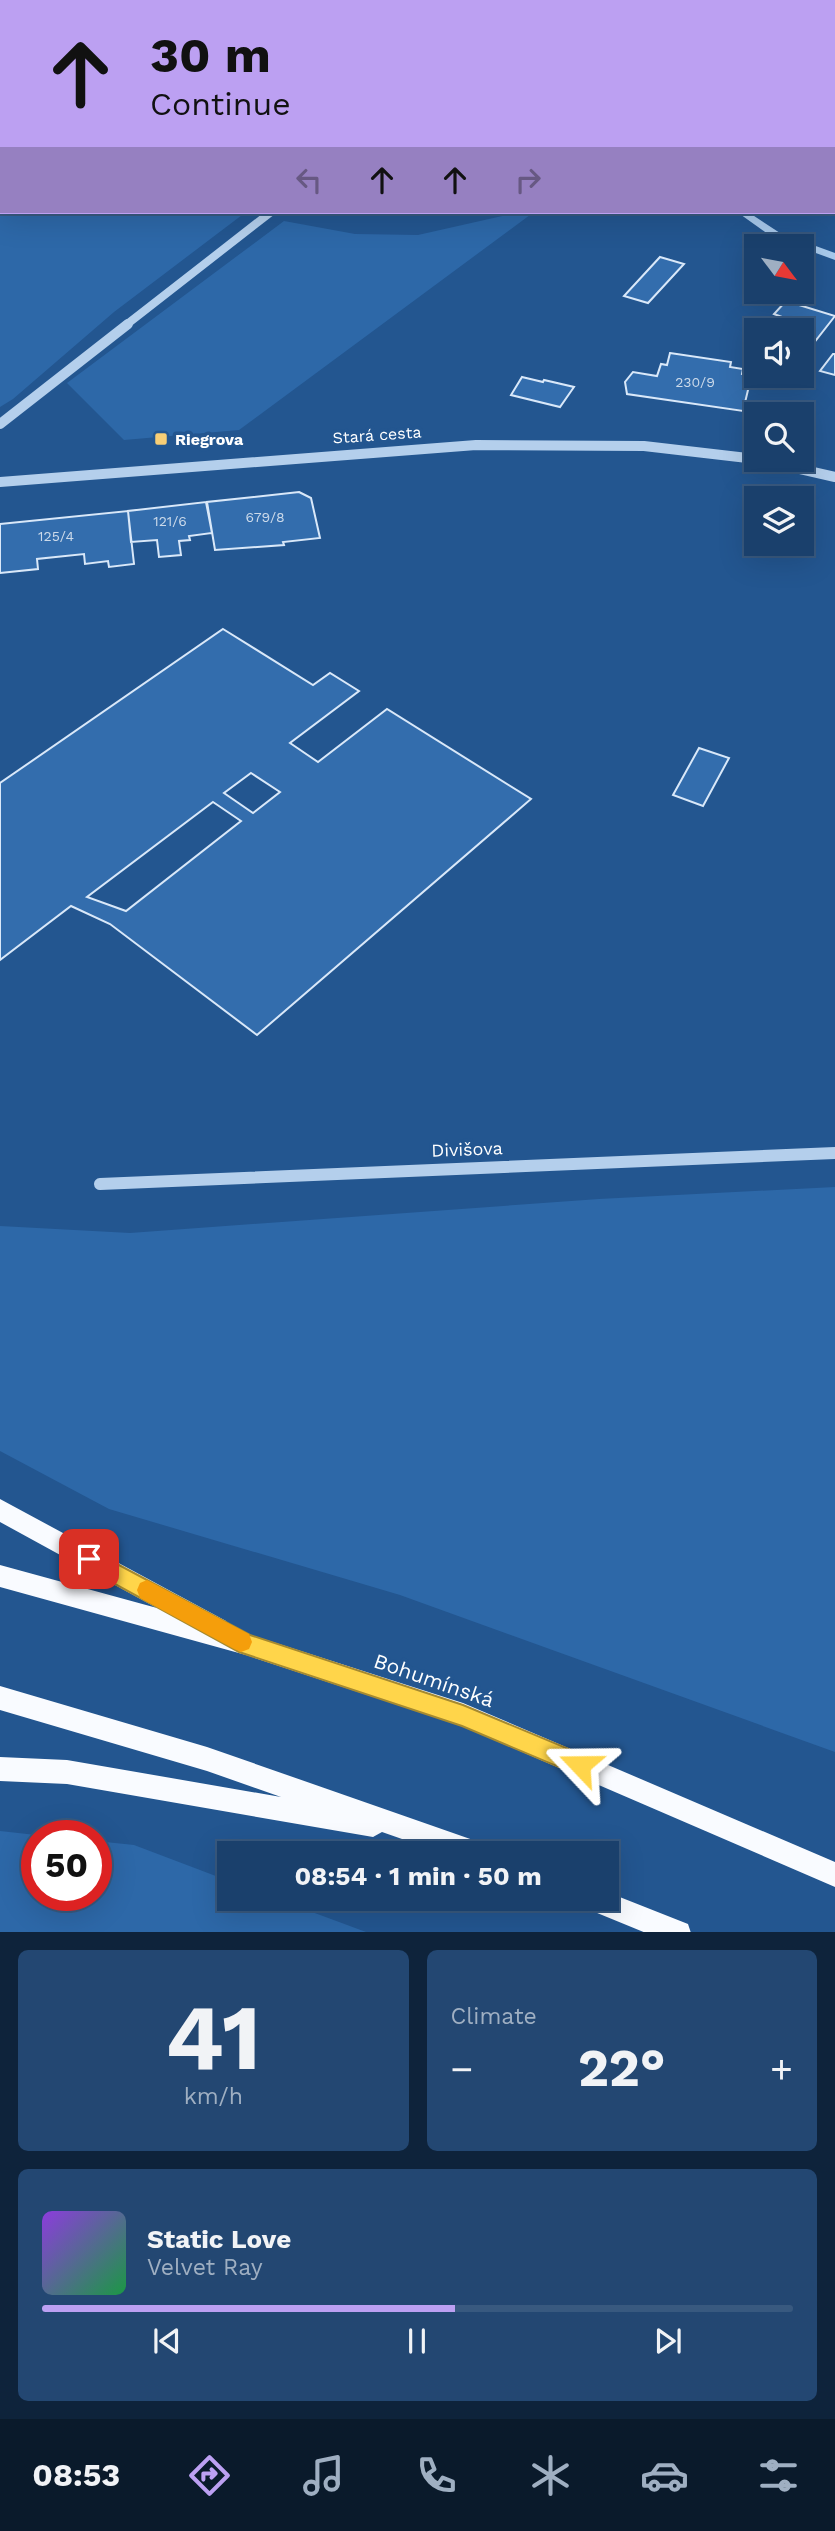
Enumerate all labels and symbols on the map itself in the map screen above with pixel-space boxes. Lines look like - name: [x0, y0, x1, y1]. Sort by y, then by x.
- north arrow: [744, 234, 814, 304]
- house number: 230/9: [675, 374, 715, 390]
- street label: Stará cesta: [332, 422, 422, 448]
- place label: Riegrova: [175, 430, 244, 449]
- marker: Riegrova: [153, 431, 169, 447]
- house number: 679/8: [245, 509, 285, 525]
- house number: 121/6: [153, 513, 187, 529]
- house number: 125/4: [38, 528, 74, 544]
- street label: Divišova: [431, 1137, 503, 1161]
- pin: [59, 1529, 119, 1589]
- street label: Bohumínská: [371, 1648, 498, 1712]
- position arrow: [543, 1728, 617, 1802]
- speed limit sign: 50: [21, 1820, 112, 1911]

